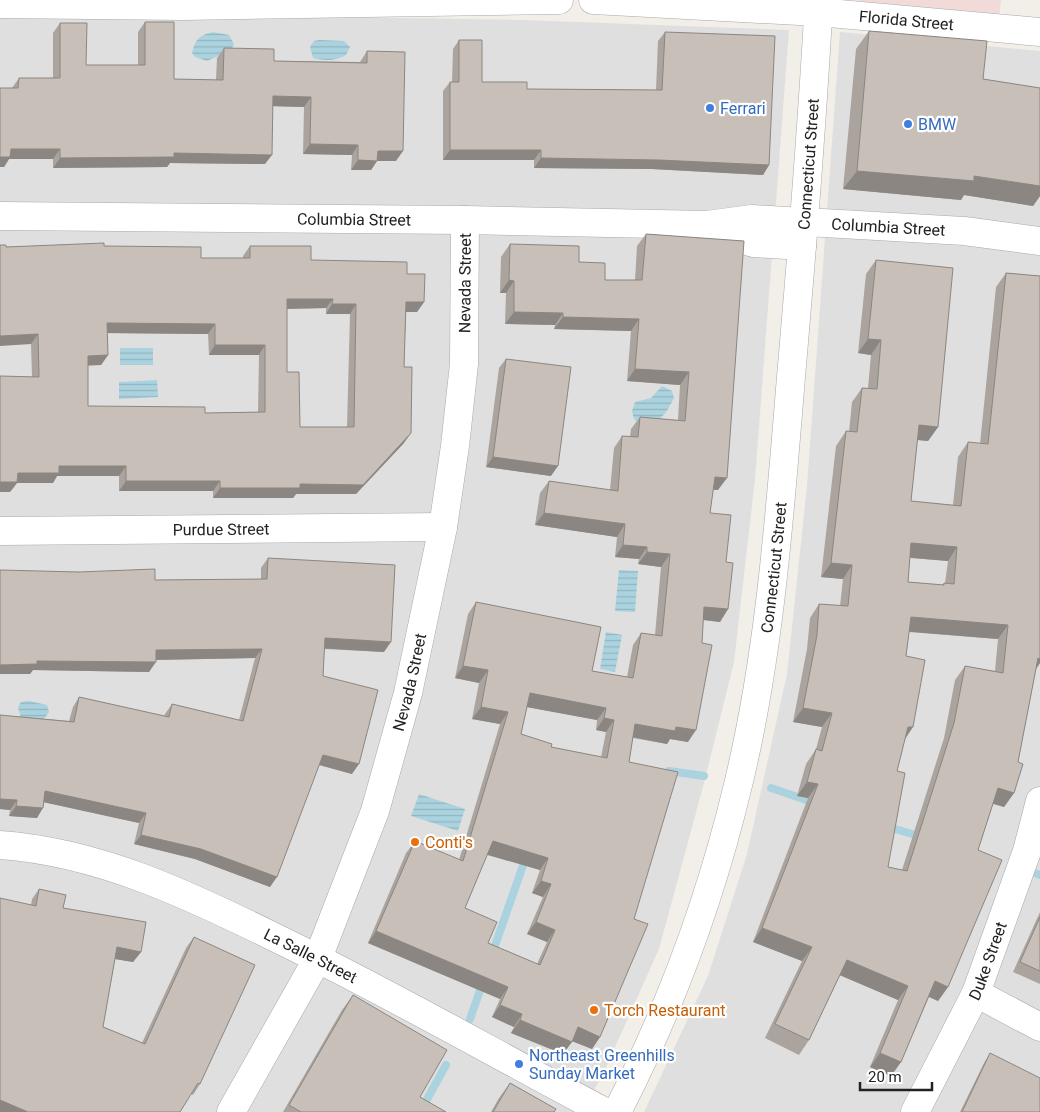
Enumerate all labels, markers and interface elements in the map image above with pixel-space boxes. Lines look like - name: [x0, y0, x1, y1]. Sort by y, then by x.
- street label: Florida Street: [858, 6, 955, 34]
- street label: Connecticut Street: [794, 98, 822, 230]
- place label: Ferrari: [720, 99, 766, 118]
- marker: Ferrari: [704, 102, 716, 114]
- place label: BMW: [918, 115, 956, 134]
- marker: BMW: [902, 118, 914, 130]
- street label: Columbia Street: [297, 209, 411, 229]
- street label: Columbia Street: [831, 214, 946, 239]
- street label: Nevada Street: [455, 233, 474, 333]
- street label: Connecticut Street: [757, 501, 790, 634]
- street label: Purdue Street: [173, 519, 269, 539]
- street label: Nevada Street: [388, 631, 430, 733]
- place label: Conti's: [425, 833, 473, 852]
- marker: Conti's: [409, 836, 421, 848]
- street label: Duke Street: [964, 919, 1010, 1003]
- street label: La Salle Street: [261, 924, 361, 987]
- place label: Torch Restaurant: [604, 1001, 726, 1020]
- marker: Torch Restaurant: [588, 1004, 600, 1016]
- place label: Northeast Greenhills Sunday Market: [529, 1046, 675, 1083]
- marker: Northeast Greenhills Sunday Market: [513, 1058, 525, 1070]
- scale bar: [860, 1060, 932, 1092]
- text: 20 m: [868, 1068, 902, 1086]

